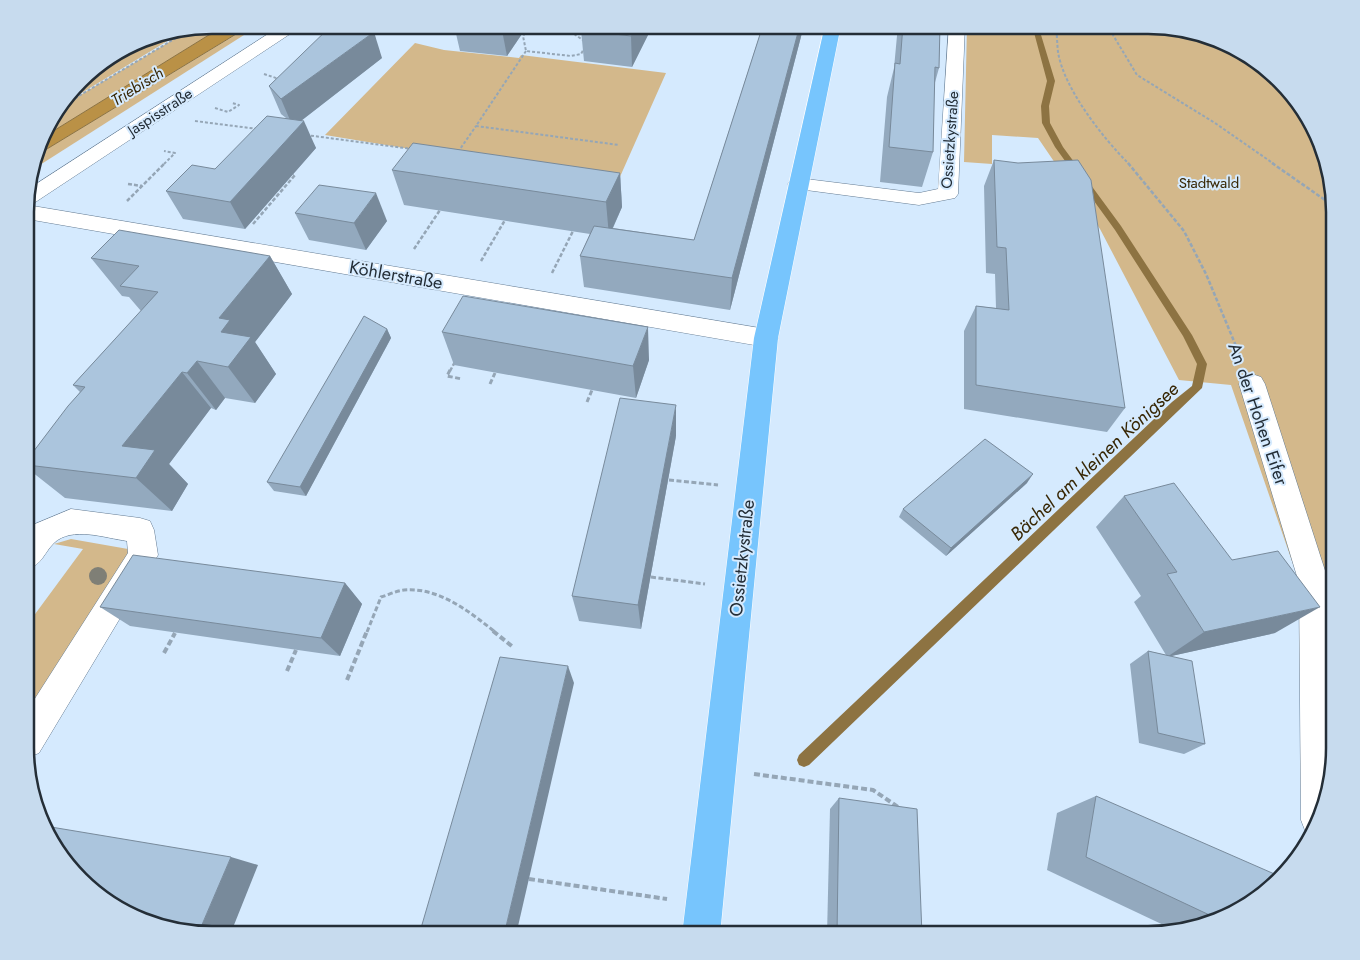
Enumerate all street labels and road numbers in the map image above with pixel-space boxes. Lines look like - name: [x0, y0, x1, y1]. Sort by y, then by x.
- street label: Jaspisstraße: [121, 83, 197, 142]
- street label: Ossietzkystraße: [936, 90, 964, 189]
- street label: Köhlerstraße: [347, 254, 445, 296]
- street label: An der Hohen Eifer: [1221, 339, 1295, 490]
- street label: Ossietzkystraße: [723, 498, 761, 618]

